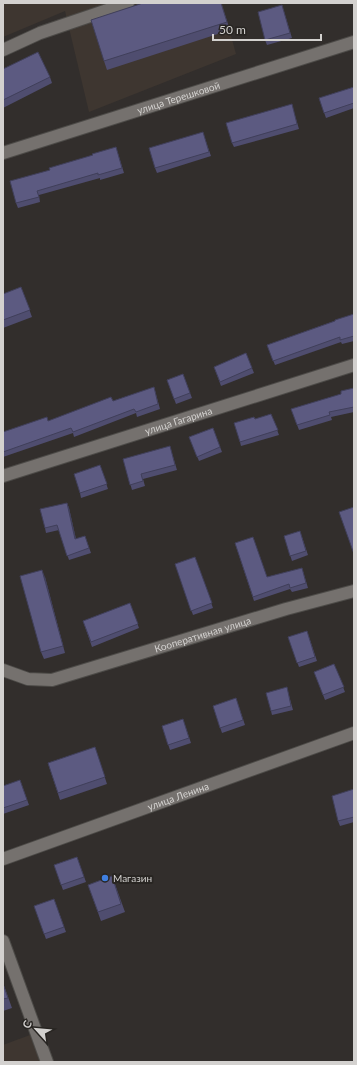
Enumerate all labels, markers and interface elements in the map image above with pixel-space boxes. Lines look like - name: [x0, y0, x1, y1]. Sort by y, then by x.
- scale bar: [213, 16, 321, 42]
- text: 50 m: [219, 22, 246, 37]
- street label: улица Терешковой: [136, 79, 222, 116]
- street label: улица Гагарина: [143, 404, 214, 437]
- street label: Кооперативная улица: [153, 614, 252, 655]
- street label: улица Ленина: [146, 780, 210, 813]
- place label: Магазин: [113, 872, 152, 884]
- marker: Магазин: [100, 873, 110, 883]
- north arrow: [16, 1009, 56, 1049]
- text: С: [19, 1017, 34, 1030]

